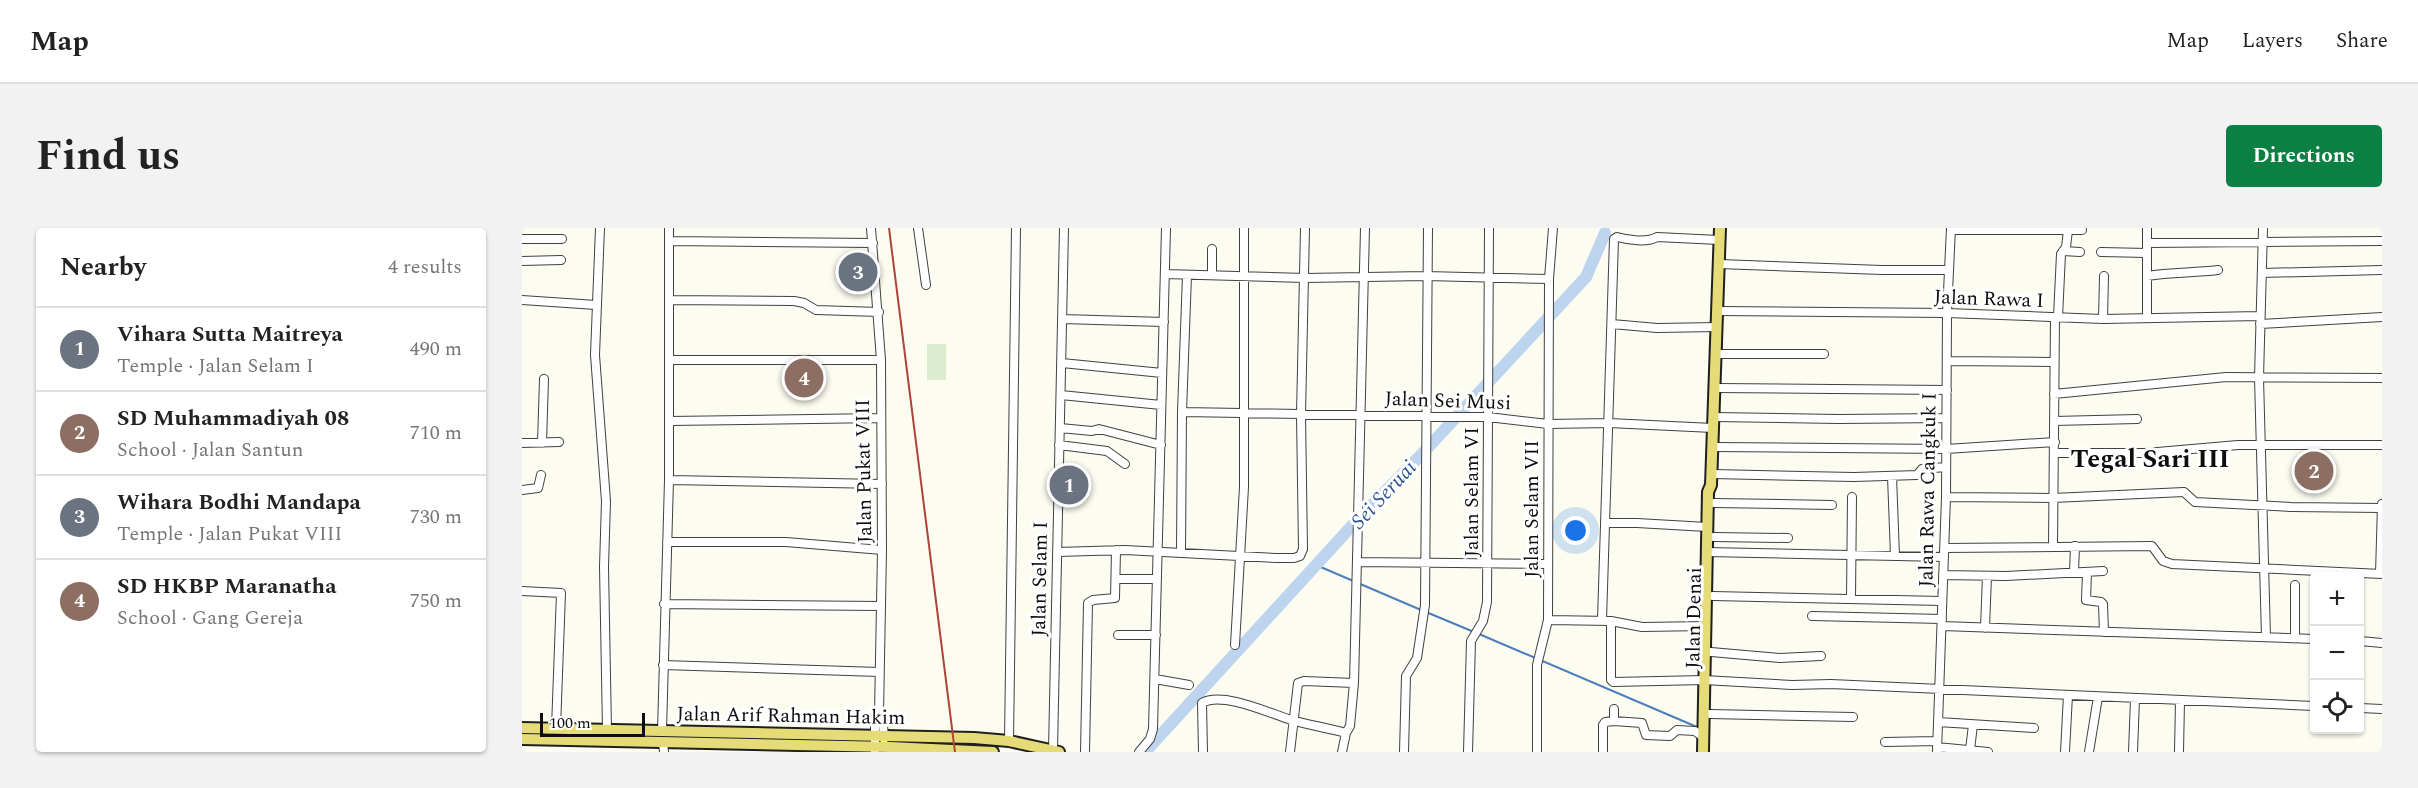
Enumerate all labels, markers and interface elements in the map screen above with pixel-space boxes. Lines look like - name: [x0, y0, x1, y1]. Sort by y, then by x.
- text: Map: [30, 20, 89, 63]
- text: Map: [2167, 25, 2209, 57]
- text: Layers: [2242, 25, 2303, 57]
- text: Share: [2336, 25, 2388, 57]
- text: Find us: [36, 125, 180, 188]
- button: Directions: [2226, 125, 2382, 187]
- text: Nearby: [60, 247, 146, 287]
- pin: 3: [838, 250, 878, 294]
- text: 4 results: [388, 252, 462, 282]
- street label: Jalan Rawa I: [1933, 282, 2045, 316]
- text: Vihara Sutta Maitreya: [117, 318, 343, 351]
- text: 1: [74, 334, 85, 364]
- text: 490 m: [410, 334, 462, 364]
- text: Temple · Jalan Selam I: [117, 351, 314, 381]
- pin: 4: [784, 356, 824, 400]
- street label: Jalan Sei Musi: [1384, 384, 1512, 418]
- street label: Jalan Rawa Cangkuk I: [1911, 392, 1945, 588]
- street label: Jalan Pukat VIII: [848, 399, 880, 543]
- text: SD Muhammadiyah 08: [117, 402, 349, 435]
- text: 2: [74, 418, 85, 448]
- text: 710 m: [410, 418, 462, 448]
- street label: Jalan Selam VI: [1457, 427, 1487, 557]
- text: School · Jalan Santun: [117, 435, 303, 465]
- district label: Tegal Sari III: [2071, 439, 2229, 479]
- street label: Jalan Selam VII: [1517, 440, 1547, 578]
- pin: 2: [2294, 448, 2334, 494]
- water label: Sei Seruai: [1343, 453, 1425, 537]
- pin: 1: [1050, 462, 1088, 508]
- text: Wihara Bodhi Mandapa: [117, 486, 361, 519]
- text: 3: [74, 502, 85, 532]
- text: 730 m: [410, 502, 462, 532]
- your location: [1561, 516, 1590, 545]
- text: Temple · Jalan Pukat VIII: [117, 519, 342, 549]
- street label: Jalan Selam I: [1024, 521, 1056, 637]
- street label: Jalan Denai: [1678, 567, 1710, 669]
- text: SD HKBP Maranatha: [117, 570, 336, 603]
- map controls: [2310, 572, 2364, 734]
- button: +: [2310, 572, 2364, 626]
- text: 4: [74, 586, 85, 616]
- text: 750 m: [410, 586, 462, 616]
- text: School · Gang Gereja: [117, 603, 303, 633]
- button: −: [2310, 626, 2364, 680]
- button: locate: [2310, 680, 2364, 734]
- street label: Jalan Arif Rahman Hakim: [676, 699, 906, 733]
- scale bar: [540, 710, 645, 738]
- text: 100 m: [549, 711, 591, 735]

